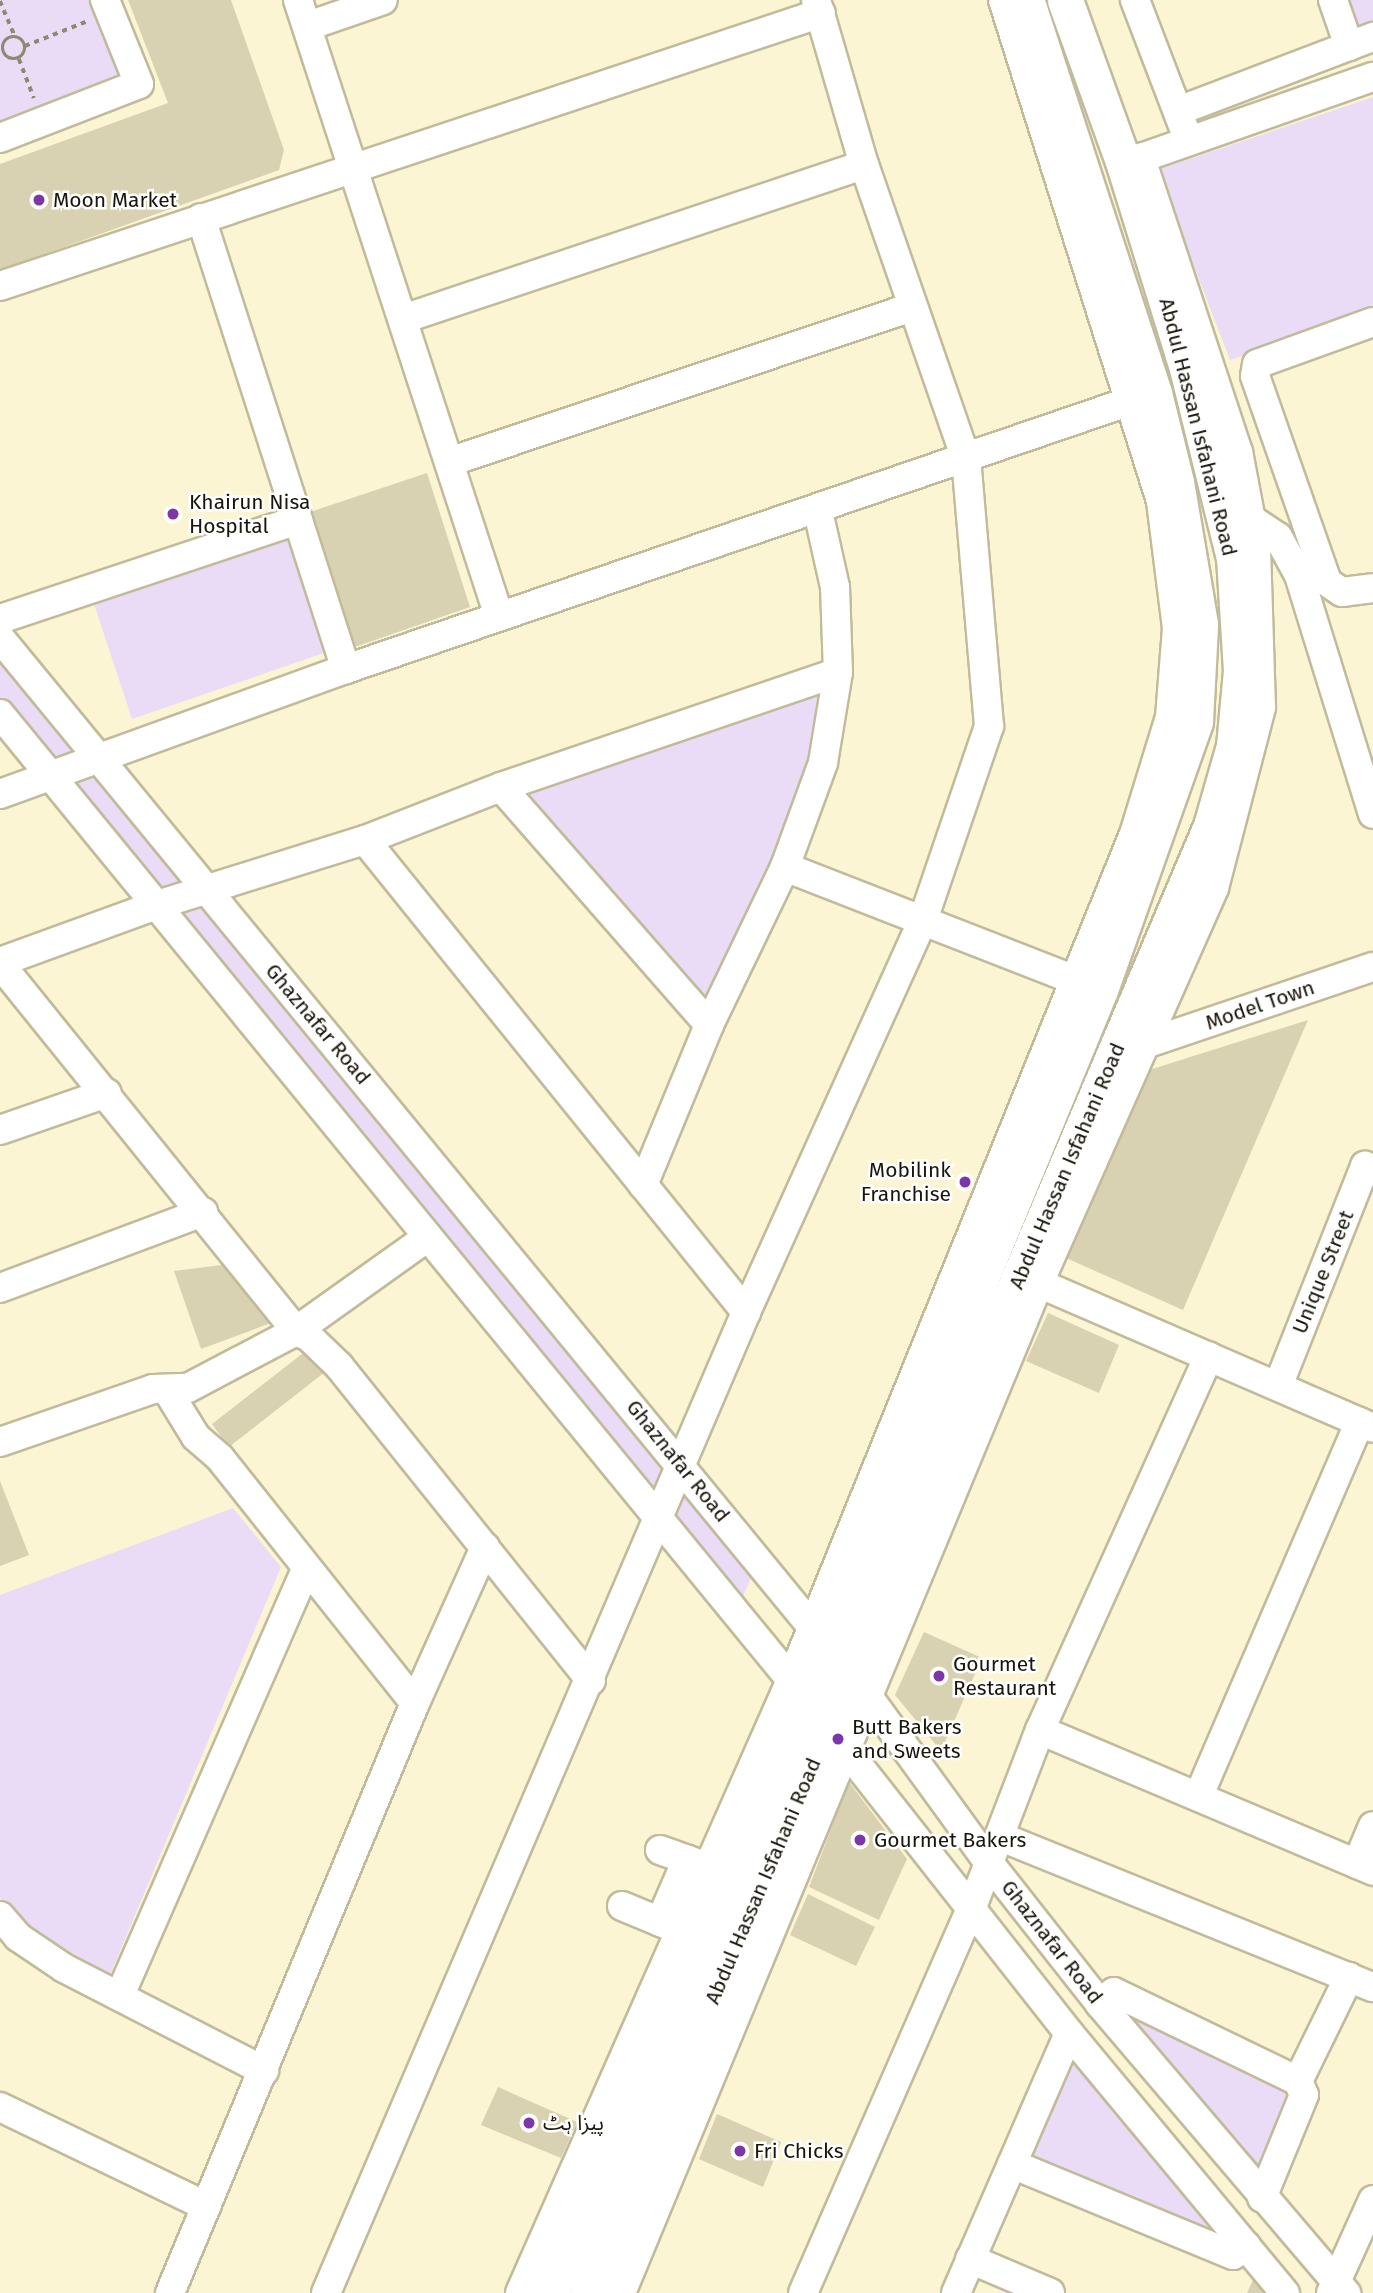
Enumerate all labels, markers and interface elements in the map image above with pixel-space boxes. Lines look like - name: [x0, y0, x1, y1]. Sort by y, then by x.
- place label: Moon Market: [53, 187, 177, 213]
- marker: Moon Market: [31, 192, 47, 208]
- street label: Abdul Hassan Isfahani Road: [1154, 295, 1242, 559]
- place label: Khairun Nisa Hospital: [189, 489, 311, 539]
- marker: Khairun Nisa Hospital: [163, 504, 183, 524]
- street label: Ghaznafar Road: [260, 958, 376, 1090]
- street label: Model Town: [1202, 975, 1318, 1035]
- street label: Abdul Hassan Isfahani Road: [1004, 1039, 1130, 1293]
- place label: Mobilink Franchise: [861, 1157, 951, 1207]
- marker: Mobilink Franchise: [957, 1174, 973, 1190]
- street label: Unique Street: [1287, 1207, 1359, 1337]
- street label: Ghaznafar Road: [621, 1395, 735, 1527]
- place label: Gourmet Restaurant: [953, 1651, 1056, 1701]
- marker: Gourmet Restaurant: [931, 1668, 947, 1684]
- place label: Butt Bakers and Sweets: [852, 1714, 962, 1764]
- marker: Butt Bakers and Sweets: [830, 1731, 846, 1747]
- street label: Abdul Hassan Isfahani Road: [700, 1754, 826, 2008]
- place label: Gourmet Bakers: [874, 1827, 1026, 1853]
- marker: Gourmet Bakers: [852, 1832, 868, 1848]
- street label: Ghaznafar Road: [996, 1875, 1108, 2009]
- place label: پیزا ہٹ: [543, 2110, 604, 2136]
- marker: پیزا ہٹ: [521, 2115, 537, 2131]
- place label: Fri Chicks: [754, 2138, 843, 2164]
- marker: Fri Chicks: [732, 2143, 748, 2159]

